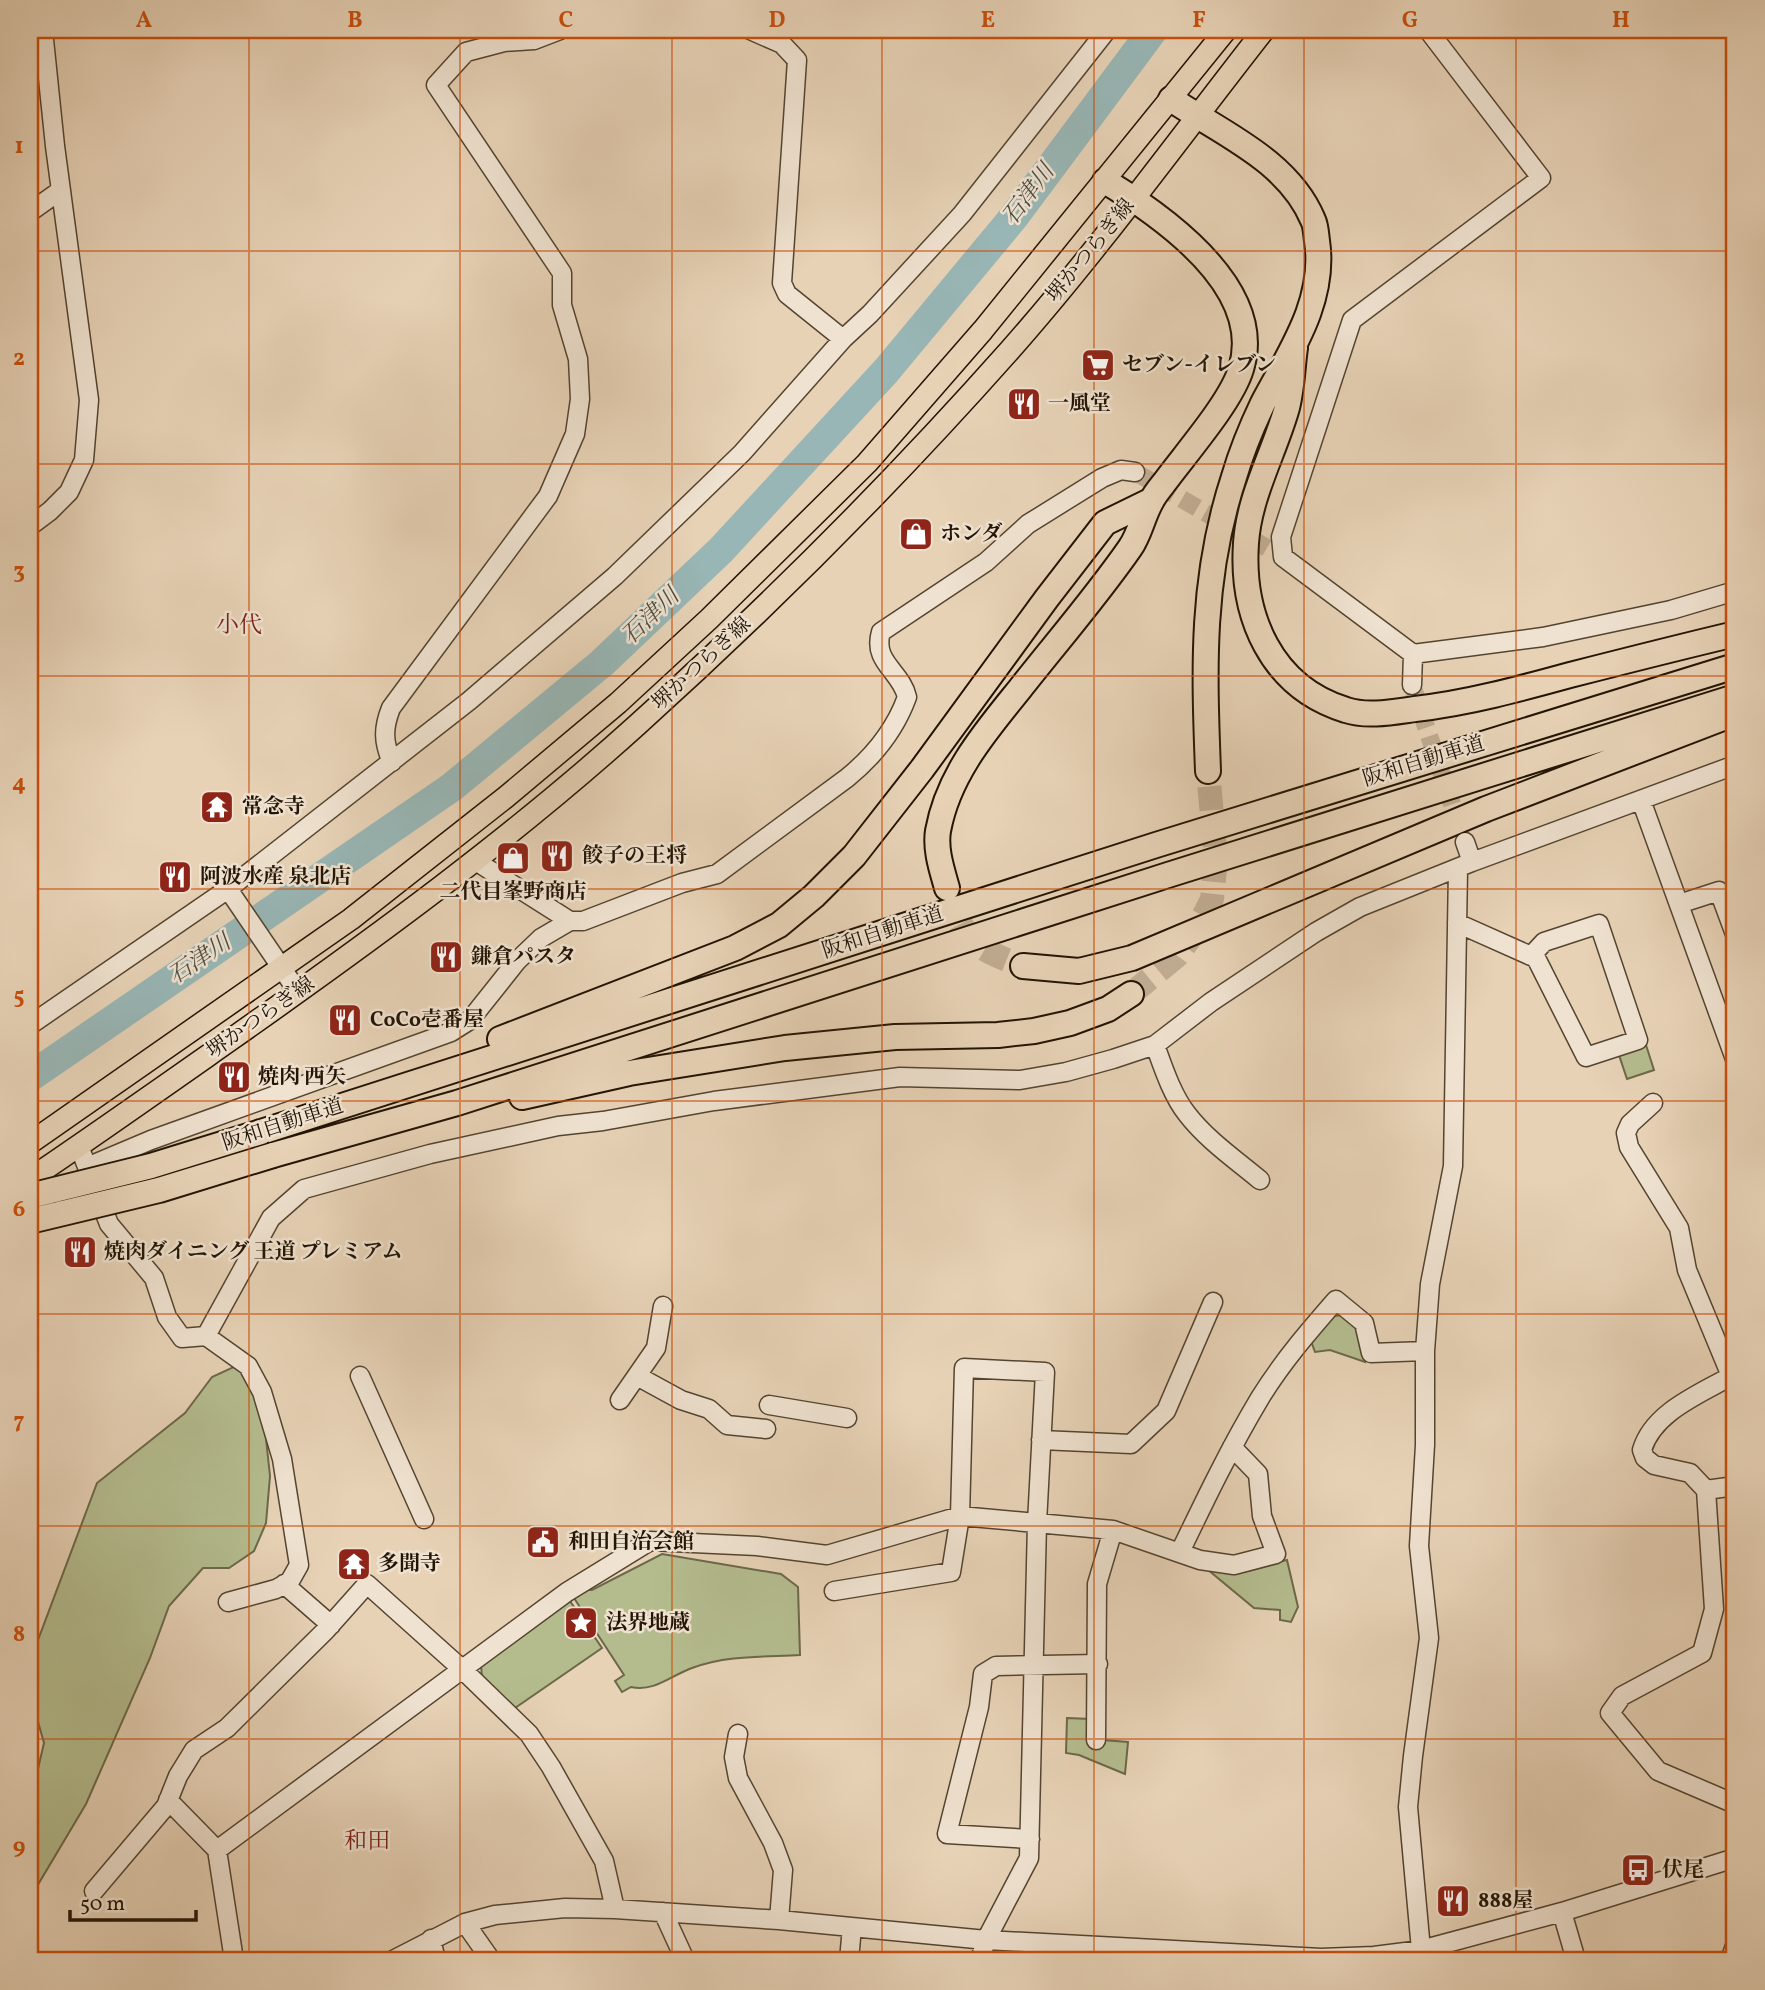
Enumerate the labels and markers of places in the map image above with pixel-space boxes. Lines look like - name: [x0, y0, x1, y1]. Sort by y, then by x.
- supermarket icon: セブン-イレブン: [1079, 346, 1117, 384]
- place label: セブン-イレブン: [1122, 351, 1276, 380]
- restaurant icon: 一風堂: [1005, 385, 1043, 423]
- place label: 一風堂: [1048, 390, 1111, 419]
- shop icon: ホンダ: [897, 515, 935, 553]
- place label: ホンダ: [940, 520, 1002, 549]
- temple icon: 常念寺: [198, 788, 236, 826]
- place label: 常念寺: [242, 793, 305, 822]
- restaurant icon: 餃子の王将: [538, 837, 576, 875]
- shop icon: 二代目峯野商店: [494, 839, 532, 877]
- place label: 餃子の王将: [582, 842, 687, 871]
- restaurant icon: 阿波水産 泉北店: [156, 858, 194, 896]
- place label: 阿波水産 泉北店: [200, 863, 351, 892]
- place label: 二代目峯野商店: [440, 878, 587, 907]
- restaurant icon: 鎌倉パスタ: [427, 938, 465, 976]
- place label: 鎌倉パスタ: [471, 943, 576, 972]
- restaurant icon: CoCo壱番屋: [326, 1001, 364, 1039]
- place label: CoCo壱番屋: [370, 1006, 484, 1035]
- restaurant icon: 焼肉 西矢: [215, 1058, 253, 1096]
- place label: 焼肉 西矢: [258, 1063, 346, 1092]
- restaurant icon: 焼肉ダイニング 王道 プレミアム: [61, 1233, 99, 1271]
- place label: 焼肉ダイニング 王道 プレミアム: [104, 1238, 402, 1267]
- public building icon: 和田自治会館: [524, 1523, 562, 1561]
- place label: 和田自治会館: [568, 1528, 694, 1557]
- temple icon: 多聞寺: [335, 1545, 373, 1583]
- place label: 多聞寺: [378, 1550, 441, 1579]
- place icon: 法界地蔵: [562, 1604, 600, 1642]
- place label: 法界地蔵: [606, 1609, 690, 1638]
- bus stop icon: 伏尾: [1619, 1851, 1657, 1889]
- place label: 伏尾: [1662, 1856, 1704, 1885]
- restaurant icon: 888屋: [1434, 1882, 1472, 1920]
- place label: 888屋: [1478, 1887, 1533, 1916]

